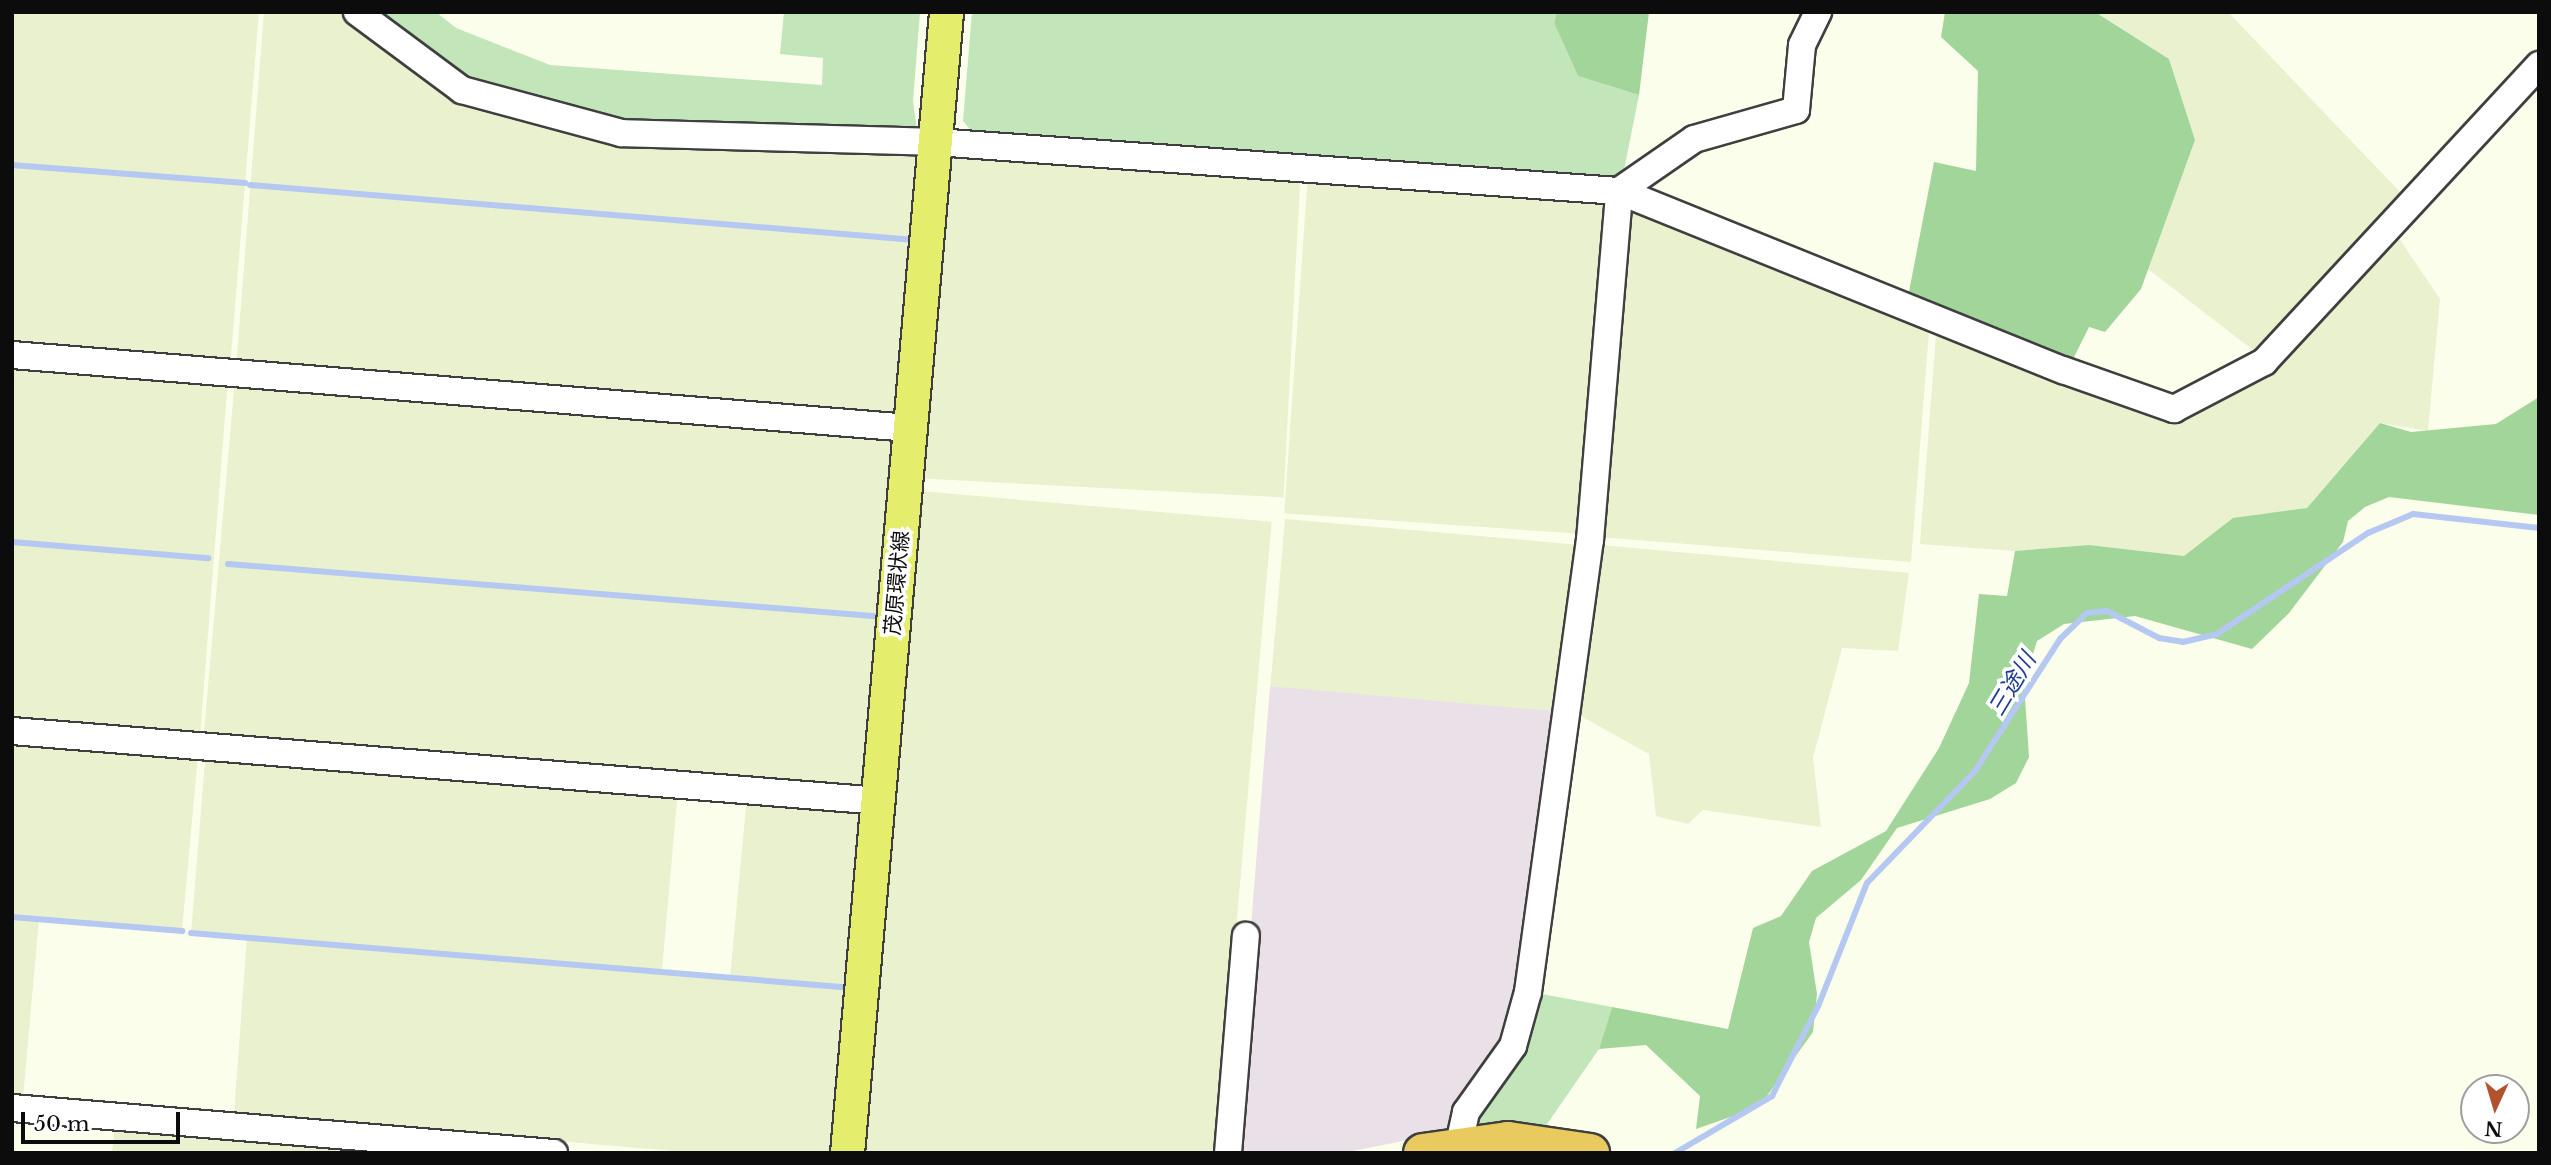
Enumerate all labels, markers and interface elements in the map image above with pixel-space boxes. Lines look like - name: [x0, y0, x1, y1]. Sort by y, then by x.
- street label: 茂原環状線: [880, 530, 914, 636]
- water label: 三途川: [1982, 647, 2042, 721]
- north arrow: [2460, 1074, 2530, 1144]
- scale bar: [24, 1098, 184, 1142]
- text: 50 m: [34, 1111, 89, 1137]
- text: N: [2484, 1116, 2503, 1141]

